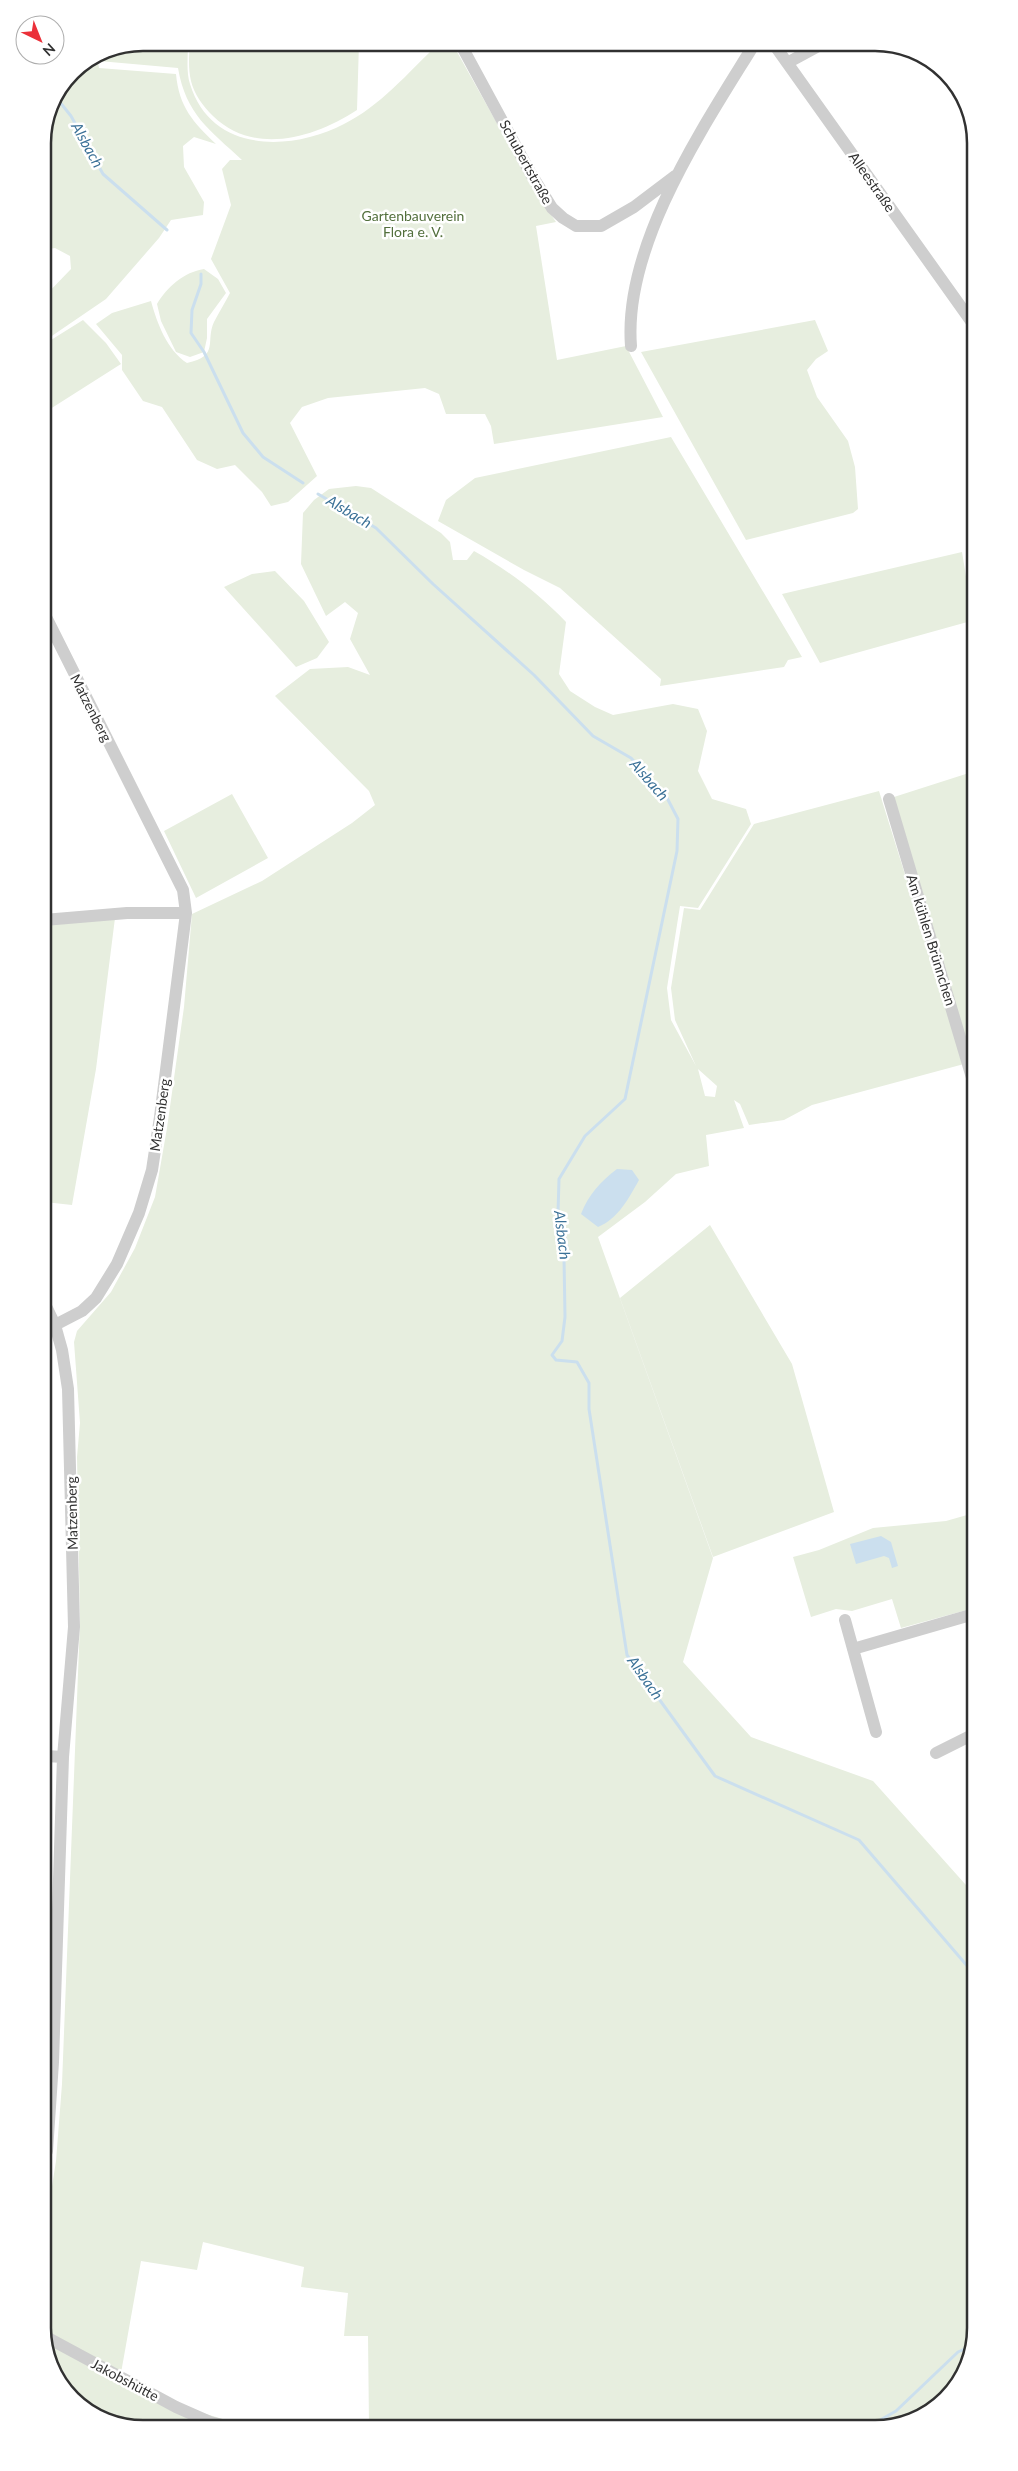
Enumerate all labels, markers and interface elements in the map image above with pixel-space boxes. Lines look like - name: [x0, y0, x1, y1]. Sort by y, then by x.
- north arrow: [15, 15, 65, 65]
- text: N: [39, 40, 59, 60]
- street label: Schubertstraße: [496, 117, 557, 207]
- water label: Alsbach: [68, 118, 108, 170]
- street label: Alleestraße: [846, 148, 899, 215]
- park label: Gartenbauverein Flora e. V.: [362, 207, 464, 240]
- water label: Alsbach: [323, 490, 375, 532]
- street label: Matzenberg: [67, 671, 116, 744]
- water label: Alsbach: [626, 754, 673, 804]
- street label: Am kühlen Brünnchen: [903, 872, 960, 1008]
- street label: Matzenberg: [146, 1077, 173, 1153]
- water label: Alsbach: [551, 1208, 575, 1260]
- street label: Matzenberg: [62, 1476, 81, 1550]
- water label: Alsbach: [624, 1651, 667, 1703]
- street label: Jakobshütte: [89, 2355, 162, 2404]

